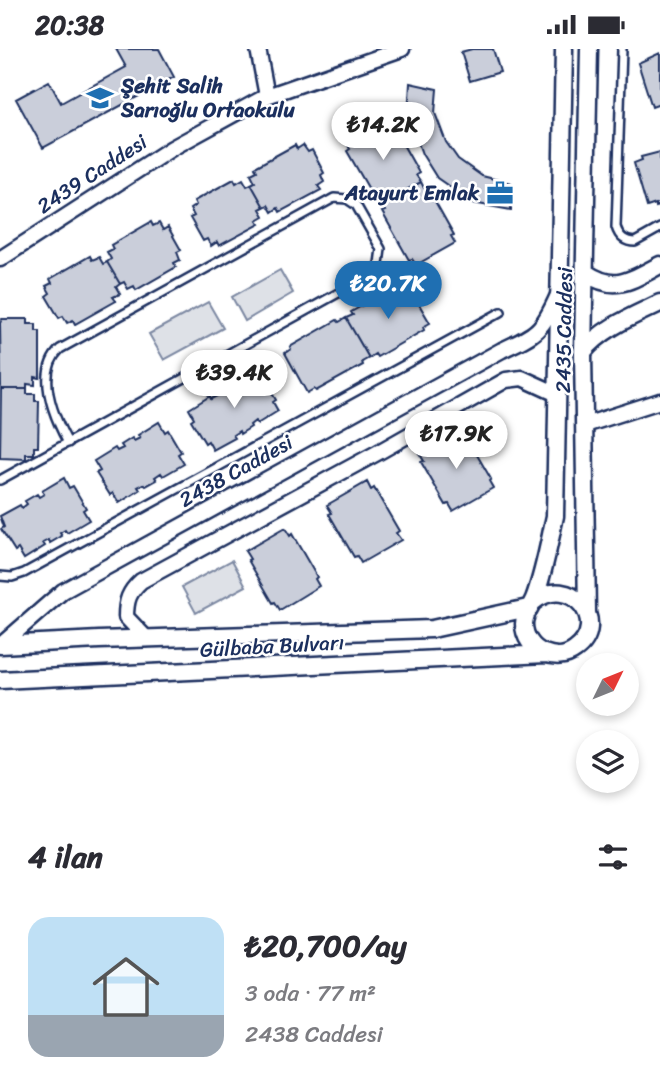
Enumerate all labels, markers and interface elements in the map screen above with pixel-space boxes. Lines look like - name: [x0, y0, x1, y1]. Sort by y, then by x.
- text: 20:38: [35, 2, 104, 48]
- place label: Şehit Salih Sarıoğlu Ortaokulu: [120, 67, 295, 129]
- school or university icon: Şehit Salih Sarıoğlu Ortaokulu: [85, 83, 115, 113]
- pin: ₺14.2K: [326, 103, 440, 162]
- text: ₺14.2K: [347, 104, 419, 145]
- street label: 2439 Caddesi: [29, 123, 156, 224]
- place label: Atayurt Emlak: [344, 174, 480, 212]
- office icon: Atayurt Emlak: [485, 178, 515, 208]
- pin: ₺20.7K: [331, 261, 445, 321]
- text: ₺20.7K: [351, 263, 425, 304]
- street label: 2435 Caddesi: [544, 265, 584, 393]
- pin: ₺39.4K: [177, 351, 291, 410]
- text: ₺39.4K: [197, 352, 271, 393]
- pin: ₺17.9K: [399, 411, 513, 471]
- text: ₺17.9K: [421, 413, 491, 454]
- street label: 2438 Caddesi: [172, 423, 301, 518]
- street label: Gülbaba Bulvarı: [199, 623, 345, 669]
- north arrow: [576, 653, 639, 716]
- map controls: [576, 653, 639, 793]
- button: layers: [576, 730, 639, 793]
- text: 4 ilan: [28, 830, 103, 884]
- icon: filters: [594, 838, 632, 876]
- text: ₺20,700/ay: [245, 919, 406, 973]
- icon: home: [84, 945, 168, 1029]
- text: 3 oda · 77 m²: [245, 973, 376, 1014]
- text: 2438 Caddesi: [245, 1014, 383, 1055]

